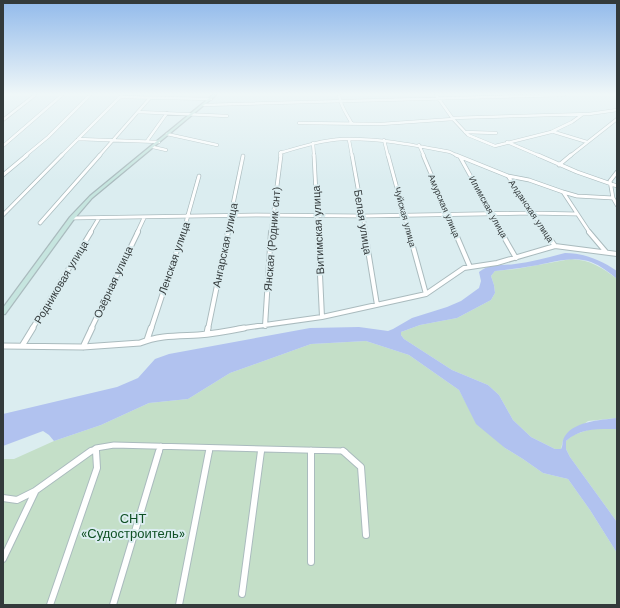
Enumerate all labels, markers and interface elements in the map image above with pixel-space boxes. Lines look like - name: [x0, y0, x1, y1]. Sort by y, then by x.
- street label: Амурская улица: [426, 173, 462, 239]
- street label: Илимская улица: [467, 174, 509, 240]
- street label: Алданская улица: [506, 178, 556, 244]
- street label: Витимская улица: [310, 184, 327, 275]
- street label: Янская (Родник снт): [261, 186, 284, 292]
- street label: Чуйская улица: [392, 186, 418, 248]
- street label: Белая улица: [351, 189, 374, 256]
- street label: Ангарская улица: [210, 201, 241, 289]
- street label: Ленская улица: [156, 219, 193, 296]
- street label: Родниковая улица: [32, 238, 92, 326]
- street label: Озёрная улица: [91, 243, 136, 320]
- park label: СНТ «Судостроитель»: [81, 511, 185, 541]

